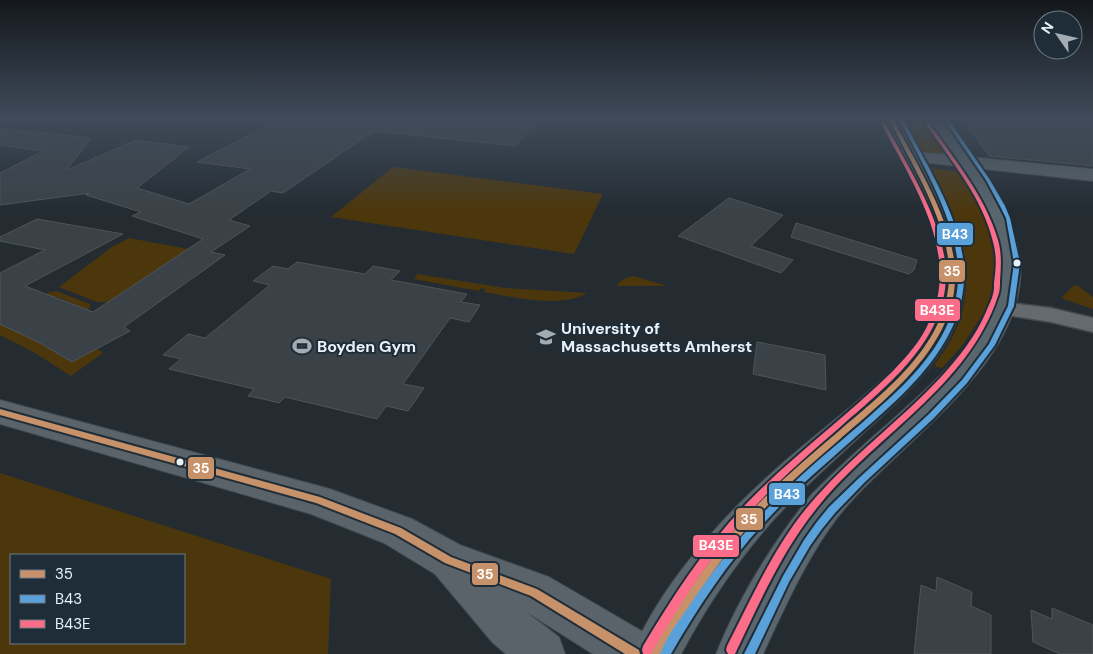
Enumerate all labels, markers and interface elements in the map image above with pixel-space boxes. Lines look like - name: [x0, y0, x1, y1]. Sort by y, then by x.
- north arrow: [1033, 10, 1083, 60]
- text: N: [1037, 18, 1058, 37]
- line badge: B43: [936, 222, 974, 246]
- text: B43: [942, 225, 968, 243]
- unlabelled marker: [1012, 258, 1022, 268]
- line badge: 35: [938, 259, 966, 283]
- text: 35: [943, 262, 961, 280]
- line badge: B43E: [914, 298, 961, 322]
- text: B43E: [920, 301, 954, 319]
- place label: University of Massachusetts Amherst: [561, 318, 752, 357]
- school or university icon: University of Massachusetts Amherst: [535, 326, 557, 348]
- sports icon: Boyden Gym: [291, 335, 313, 357]
- place label: Boyden Gym: [317, 336, 416, 357]
- line badge: 35: [187, 456, 215, 480]
- unlabelled marker: [175, 457, 185, 467]
- text: 35: [192, 459, 210, 477]
- line badge: B43: [768, 482, 806, 506]
- text: B43: [774, 485, 800, 503]
- line badge: 35: [735, 507, 764, 531]
- text: 35: [740, 510, 758, 528]
- line badge: B43E: [692, 534, 740, 558]
- text: B43E: [699, 536, 733, 554]
- legend: [10, 554, 185, 644]
- line badge: 35: [471, 562, 499, 586]
- text: 35: [55, 564, 73, 584]
- text: 35: [476, 565, 494, 583]
- text: B43: [55, 589, 82, 609]
- text: B43E: [55, 614, 91, 634]

